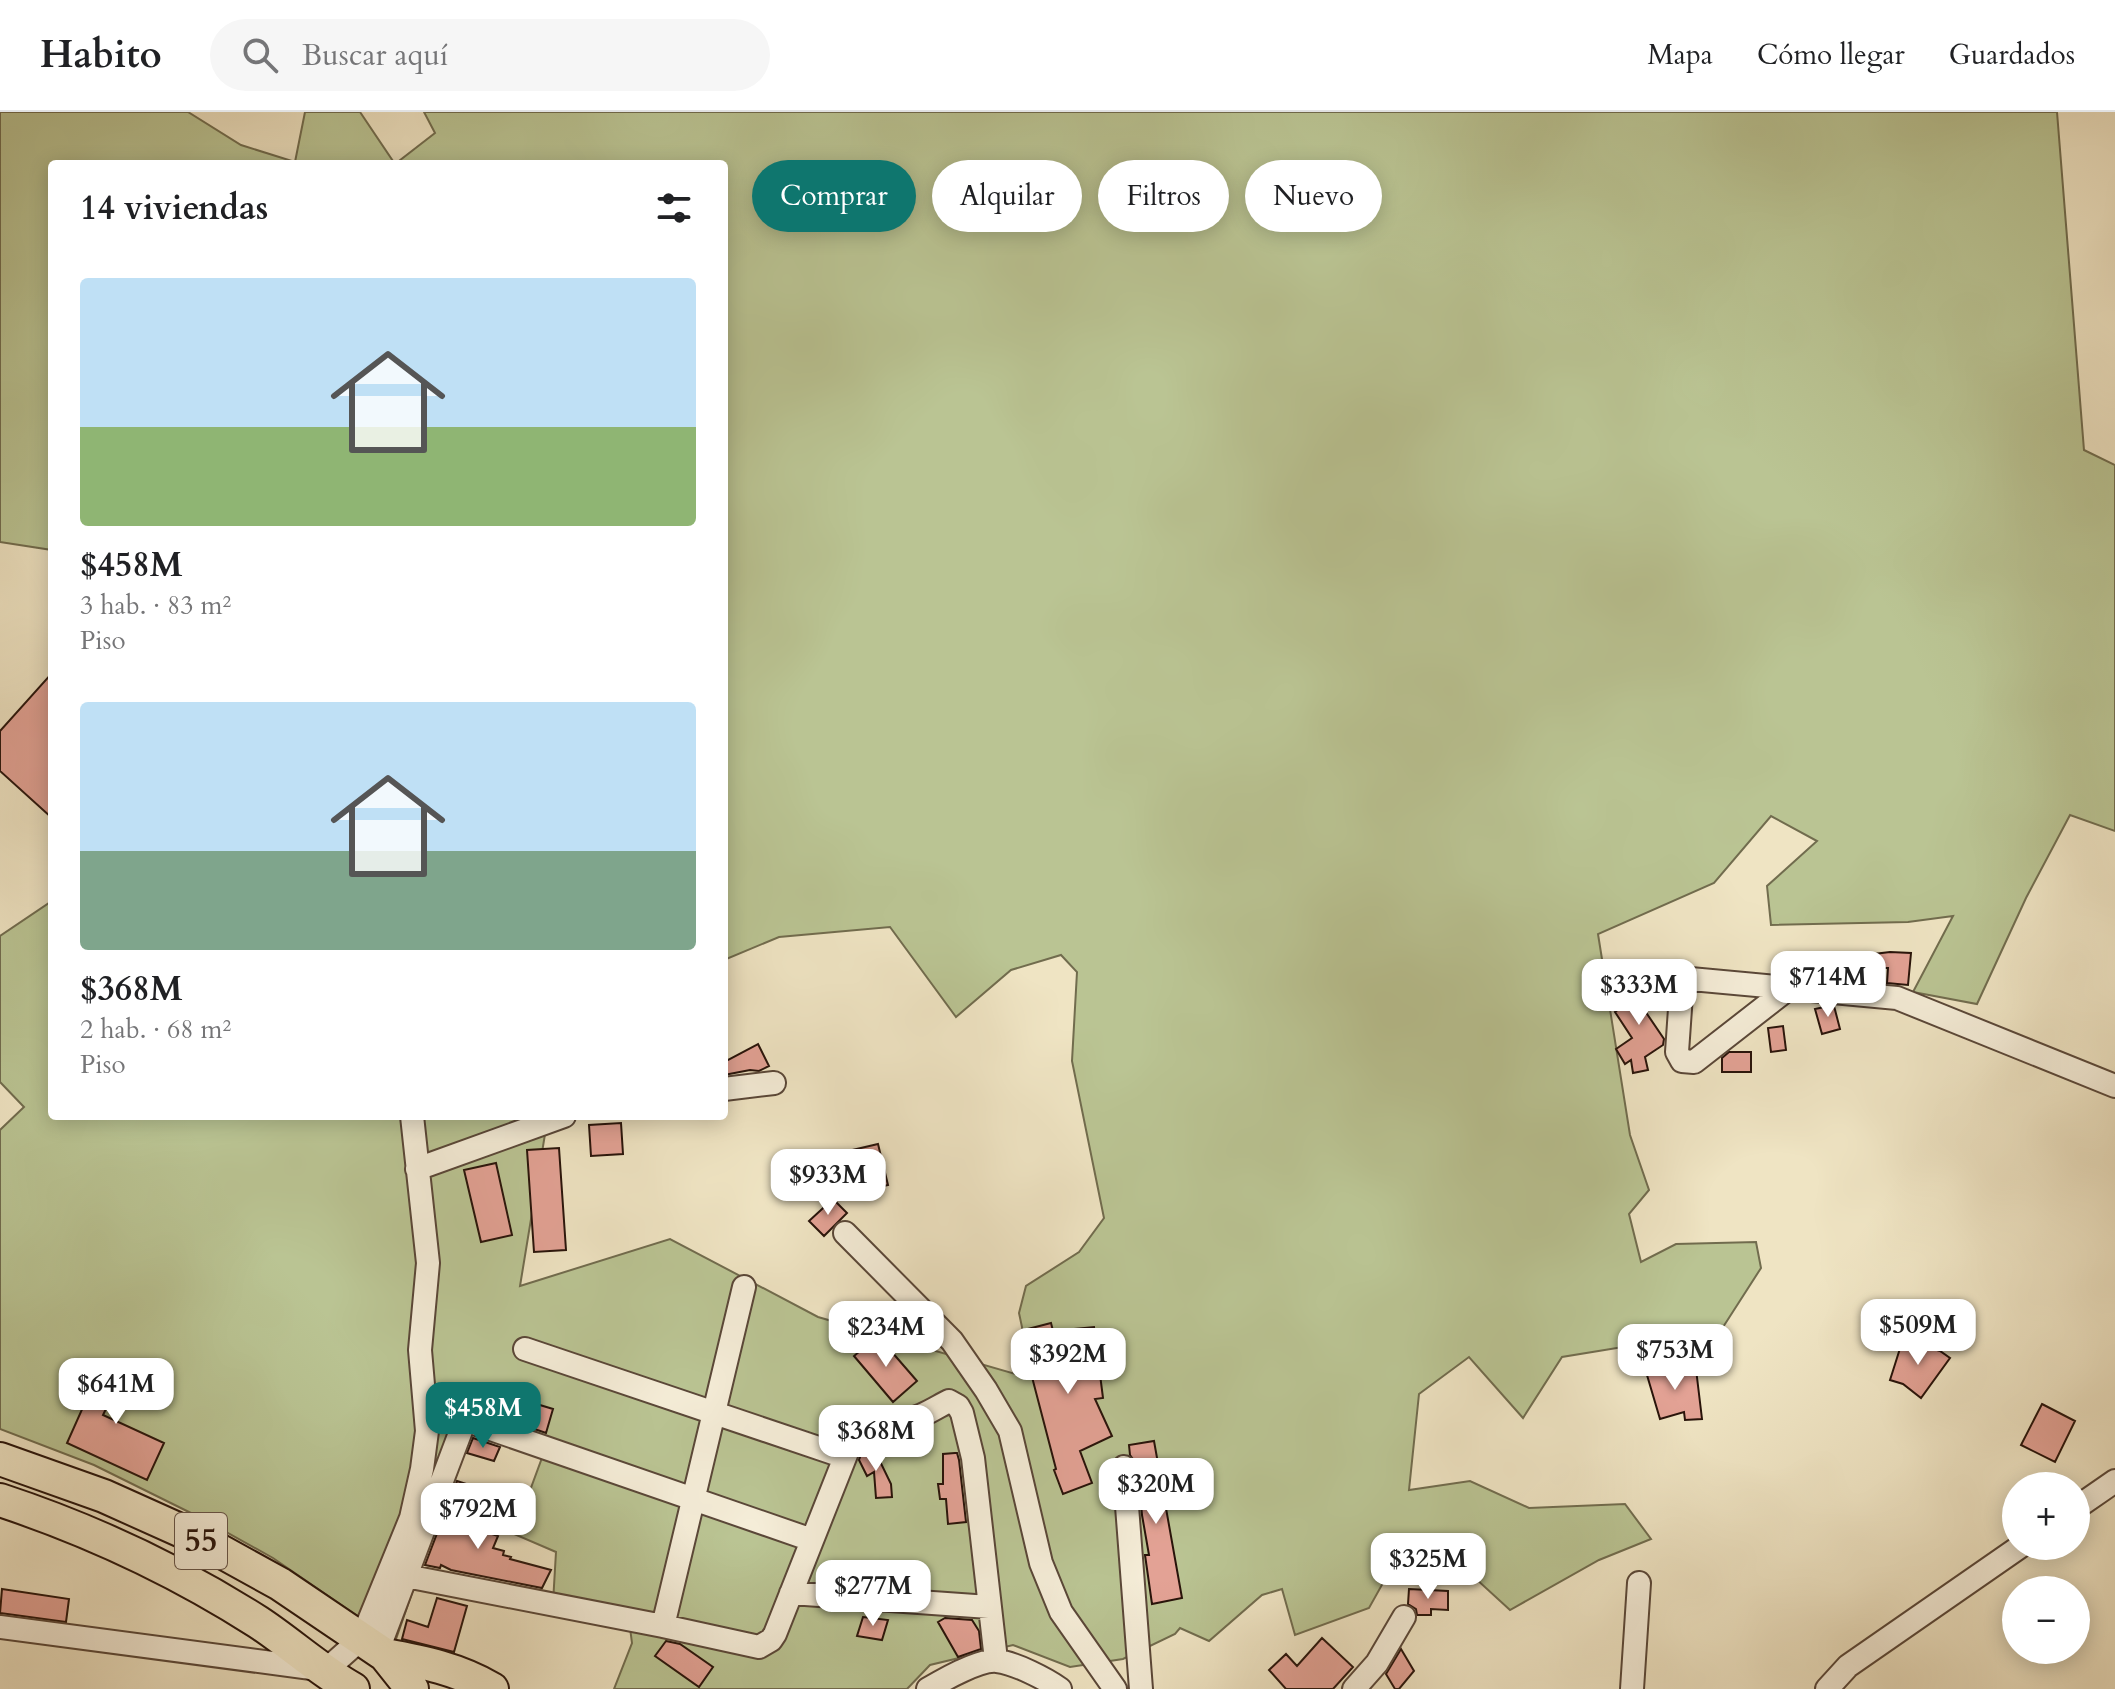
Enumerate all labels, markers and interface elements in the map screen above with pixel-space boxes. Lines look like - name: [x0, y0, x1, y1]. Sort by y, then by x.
- search box: [210, 19, 770, 91]
- text: Habito: [40, 29, 162, 81]
- icon: search: [238, 33, 282, 77]
- text: Buscar aquí: [302, 35, 448, 76]
- text: Mapa: [1647, 36, 1713, 74]
- text: Cómo llegar: [1757, 36, 1905, 74]
- text: Guardados: [1949, 36, 2075, 74]
- chip: Comprar: [752, 160, 916, 232]
- chip: Alquilar: [932, 160, 1082, 232]
- chip: Filtros: [1098, 160, 1229, 232]
- chip: Nuevo: [1245, 160, 1382, 232]
- text: 14 viviendas: [80, 185, 268, 231]
- icon: filters: [652, 186, 696, 230]
- icon: home: [316, 330, 460, 474]
- text: $458M: [80, 542, 183, 588]
- text: 3 hab. · 83 m²: [80, 588, 231, 623]
- text: Piso: [80, 623, 125, 658]
- icon: home: [316, 754, 460, 898]
- pin: $714M: [1772, 951, 1884, 1019]
- pin: $333M: [1583, 959, 1695, 1027]
- text: $714M: [1789, 959, 1867, 994]
- text: $368M: [80, 966, 183, 1012]
- text: $333M: [1600, 967, 1678, 1002]
- text: 2 hab. · 68 m²: [80, 1012, 231, 1047]
- text: Piso: [80, 1047, 125, 1082]
- pin: $933M: [772, 1149, 884, 1217]
- text: $933M: [789, 1157, 867, 1192]
- pin: $509M: [1862, 1299, 1974, 1367]
- pin: $234M: [830, 1301, 942, 1369]
- text: $509M: [1879, 1307, 1957, 1342]
- text: $234M: [847, 1309, 925, 1344]
- pin: $753M: [1619, 1324, 1731, 1392]
- pin: $392M: [1012, 1328, 1124, 1396]
- text: $753M: [1636, 1332, 1714, 1367]
- text: $392M: [1029, 1336, 1107, 1371]
- pin: $641M: [60, 1358, 172, 1426]
- text: $641M: [77, 1366, 155, 1401]
- pin: $458M: [427, 1382, 539, 1450]
- text: $458M: [444, 1390, 522, 1425]
- pin: $368M: [820, 1405, 932, 1473]
- text: $368M: [837, 1413, 915, 1448]
- pin: $320M: [1100, 1458, 1212, 1526]
- text: $320M: [1117, 1466, 1195, 1501]
- map controls: [2002, 1472, 2090, 1664]
- button: +: [2002, 1472, 2090, 1560]
- pin: $792M: [422, 1483, 534, 1551]
- text: $792M: [439, 1491, 517, 1526]
- road number: 55: [175, 1513, 227, 1569]
- pin: $325M: [1372, 1533, 1484, 1601]
- text: $325M: [1389, 1541, 1467, 1576]
- pin: $277M: [817, 1560, 929, 1628]
- text: $277M: [834, 1568, 912, 1603]
- button: −: [2002, 1576, 2090, 1664]

